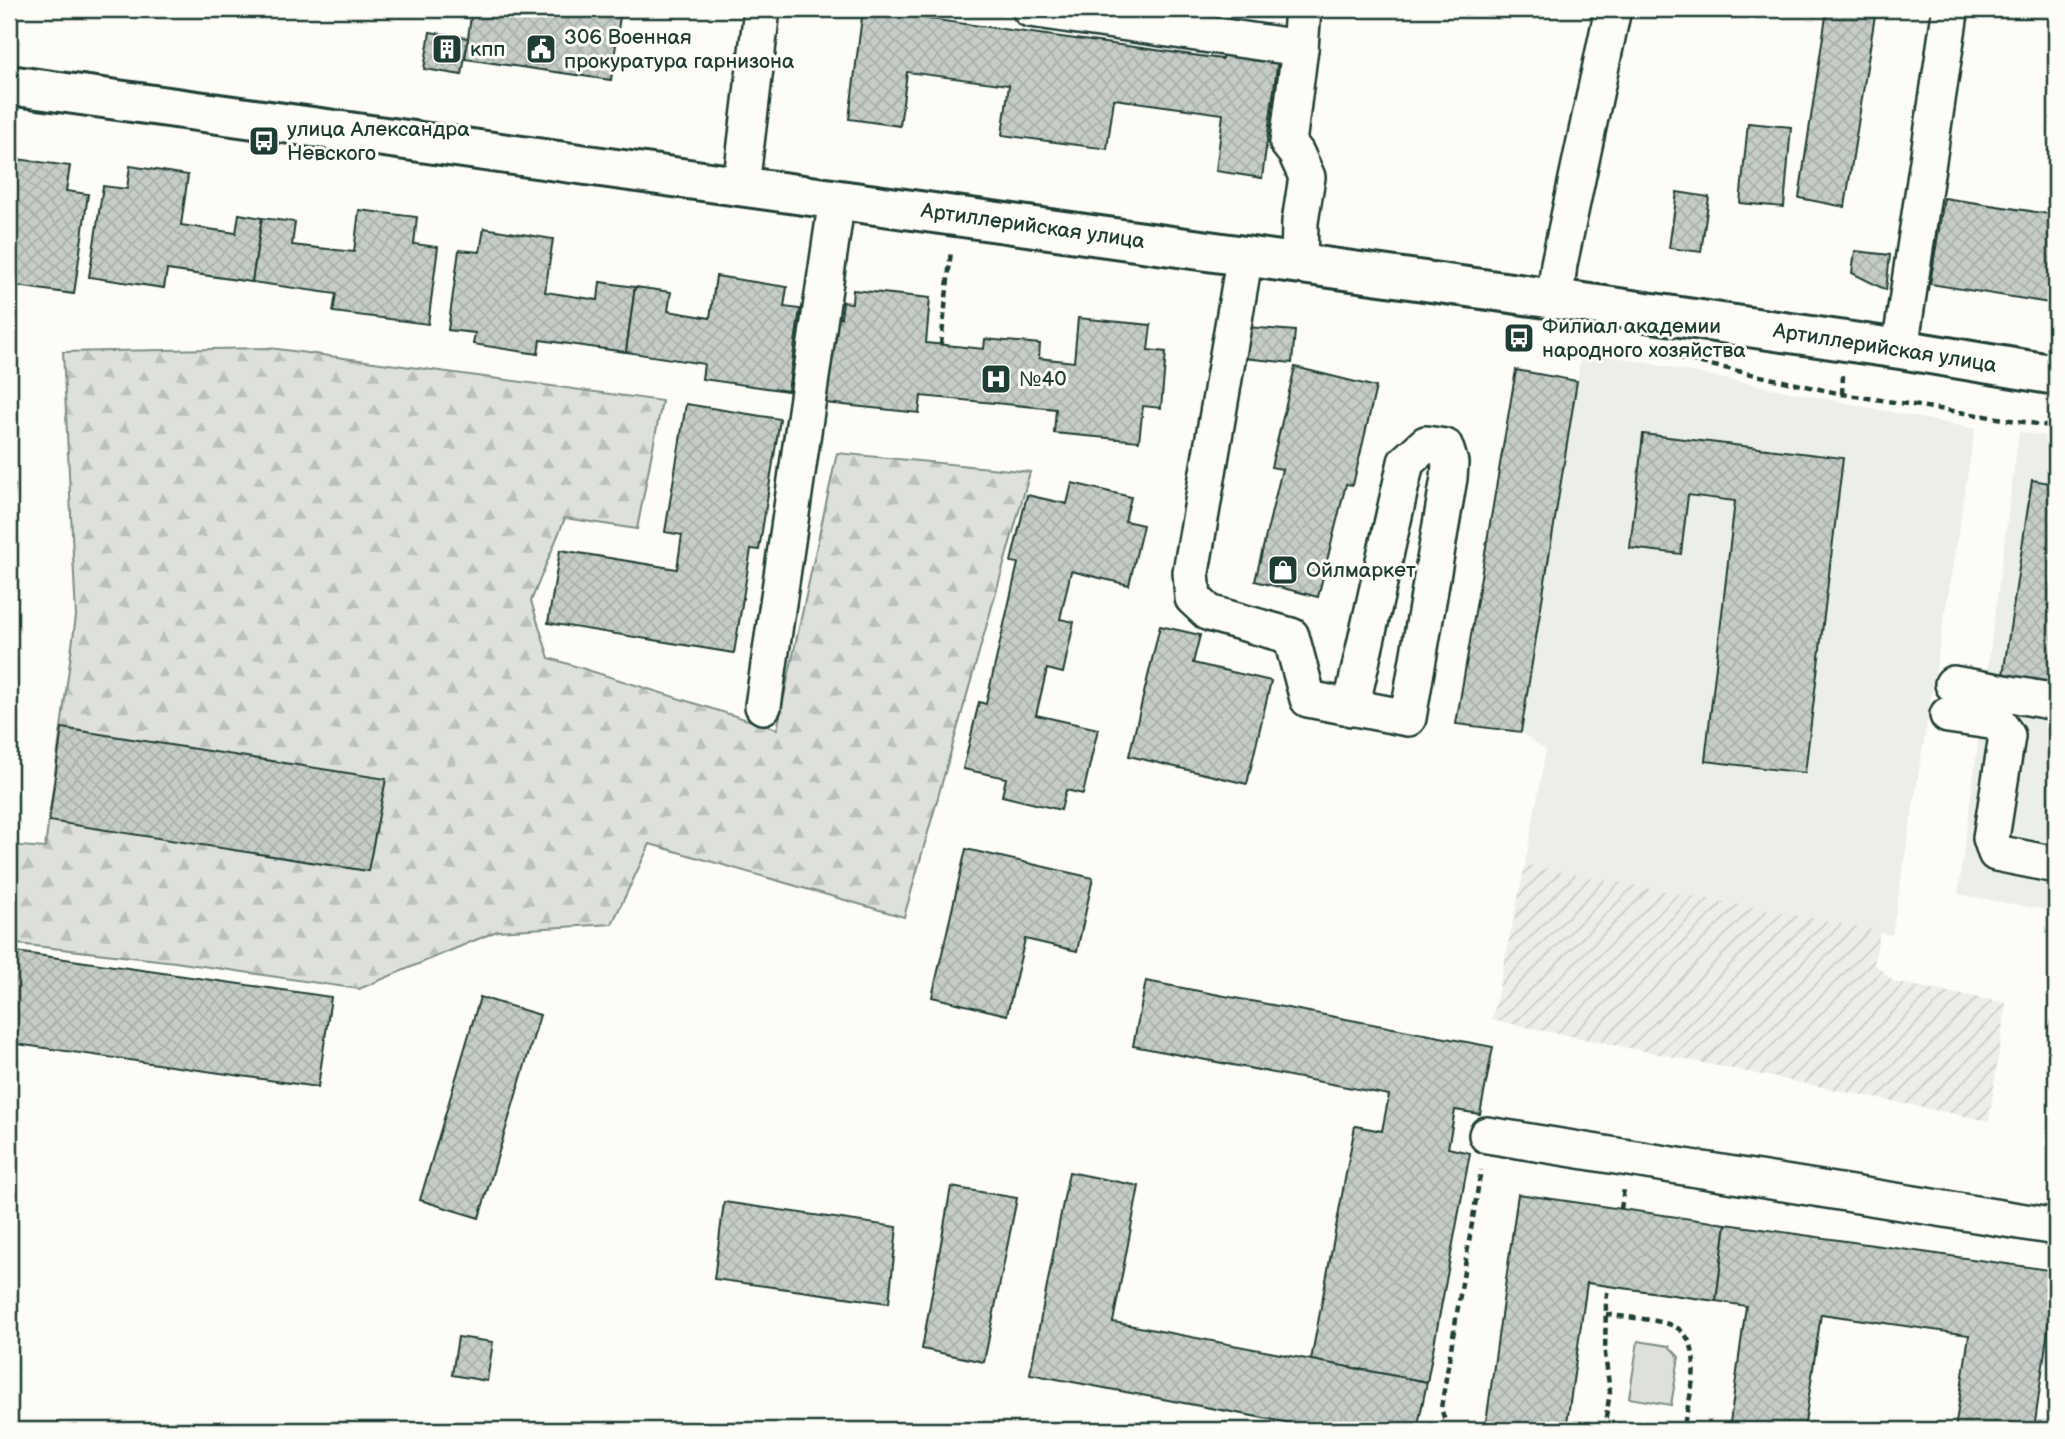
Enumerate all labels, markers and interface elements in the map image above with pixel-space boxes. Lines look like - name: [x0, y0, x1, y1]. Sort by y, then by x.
- place label: 306 Военная прокуратура гарнизона: [564, 25, 795, 74]
- building icon: кпп: [430, 32, 464, 66]
- public building icon: 306 Военная прокуратура гарнизона: [524, 32, 558, 66]
- place label: кпп: [470, 37, 506, 62]
- place label: улица Александра Невского: [287, 117, 470, 166]
- bus stop icon: улица Александра Невского: [247, 124, 281, 158]
- street label: Артиллерийская улица: [919, 198, 1147, 254]
- place label: Филиал академии народного хозяйства: [1542, 314, 1746, 363]
- street label: Артиллерийская улица: [1771, 318, 1999, 378]
- bus stop icon: Филиал академии народного хозяйства: [1502, 321, 1536, 355]
- hospital icon: №40: [979, 362, 1013, 396]
- place label: №40: [1019, 367, 1067, 392]
- shop icon: Ойлмаркет: [1266, 553, 1300, 587]
- place label: Ойлмаркет: [1306, 558, 1416, 583]

